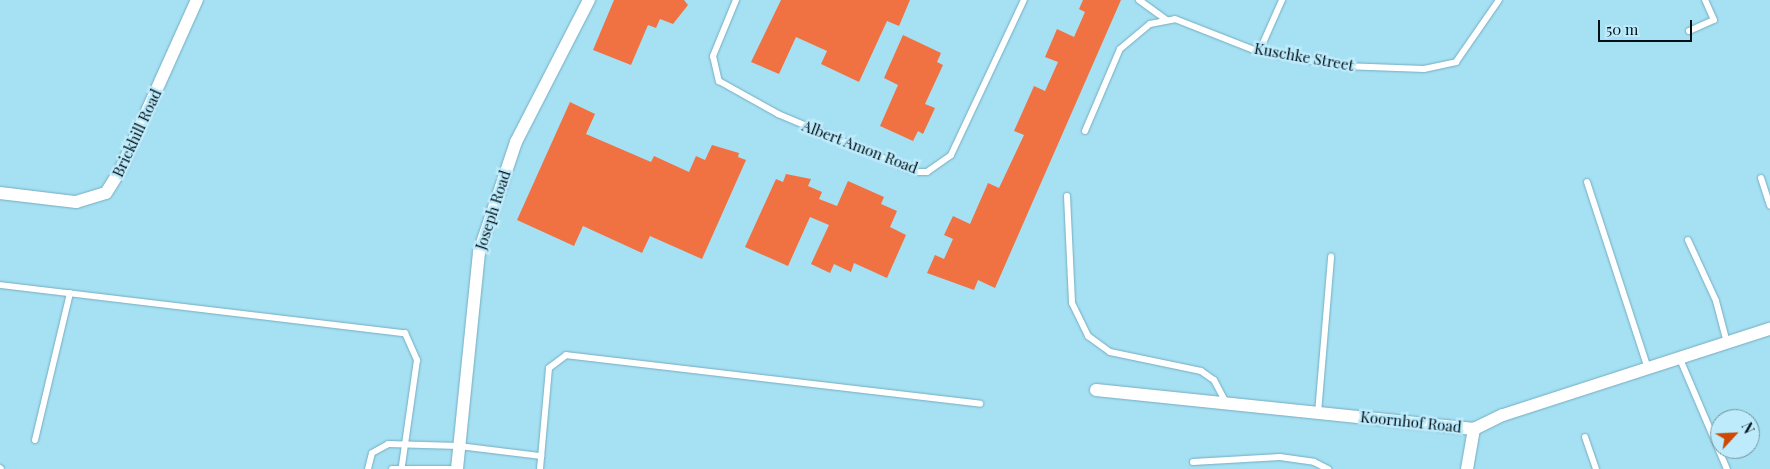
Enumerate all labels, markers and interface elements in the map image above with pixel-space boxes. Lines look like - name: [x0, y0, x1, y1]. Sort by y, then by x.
- scale bar: [1600, 10, 1694, 42]
- text: 50 m: [1606, 19, 1638, 39]
- street label: Kuschke Street: [1253, 39, 1355, 75]
- street label: Brickhill Road: [109, 86, 165, 180]
- street label: Albert Amon Road: [799, 117, 921, 177]
- street label: Joseph Road: [472, 168, 514, 252]
- street label: Koornhof Road: [1359, 408, 1463, 436]
- north arrow: [1710, 409, 1760, 459]
- text: N: [1737, 419, 1759, 436]

